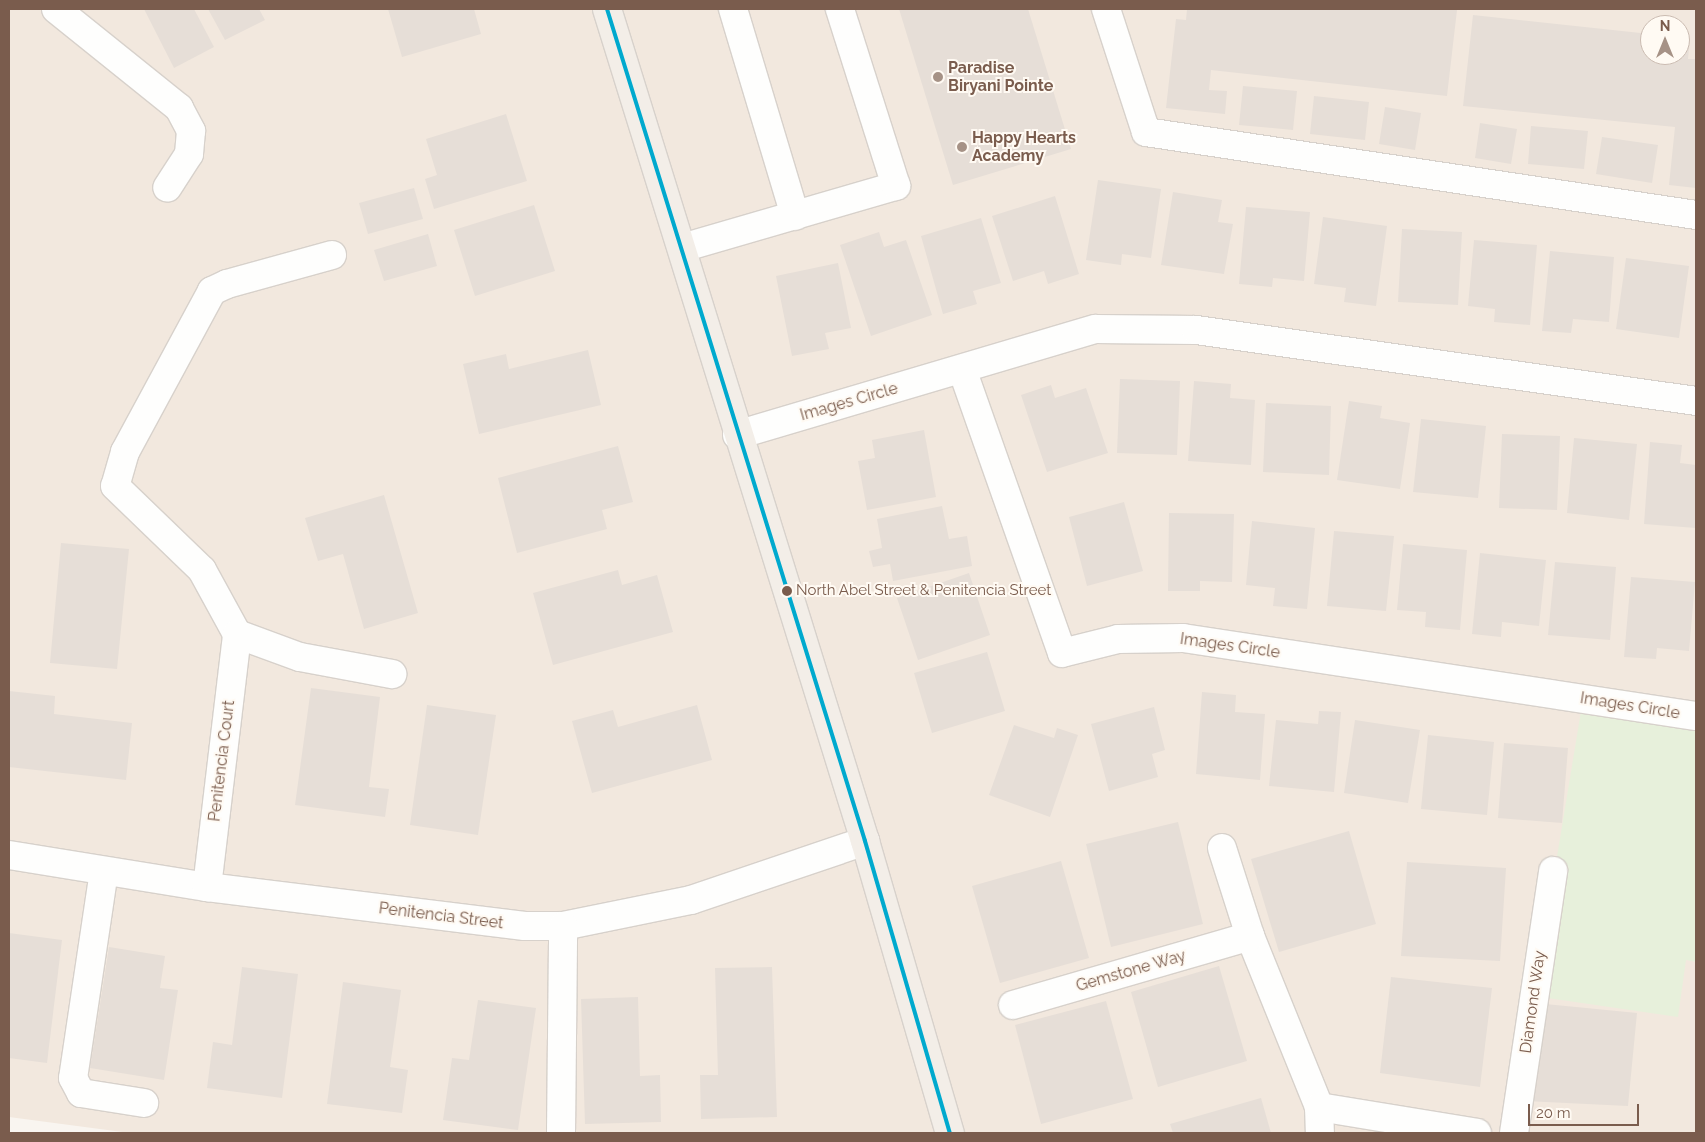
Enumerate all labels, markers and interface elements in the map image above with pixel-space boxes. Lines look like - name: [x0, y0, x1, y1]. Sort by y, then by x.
- north arrow: [1640, 15, 1690, 65]
- text: N: [1660, 18, 1670, 34]
- place label: Paradise Biryani Pointe: [948, 58, 1053, 96]
- marker: Paradise Biryani Pointe: [932, 71, 944, 83]
- place label: Happy Hearts Academy: [972, 128, 1076, 166]
- marker: Happy Hearts Academy: [956, 141, 968, 153]
- street label: Images Circle: [798, 379, 900, 425]
- place label: North Abel Street & Penitencia Street: [796, 582, 1052, 600]
- marker: North Abel Street & Penitencia Street: [782, 586, 792, 596]
- street label: Images Circle: [1179, 629, 1281, 663]
- street label: Images Circle: [1579, 689, 1681, 723]
- street label: Penitencia Court: [205, 699, 239, 823]
- street label: Penitencia Street: [378, 899, 504, 933]
- street label: Gemstone Way: [1074, 946, 1188, 996]
- street label: Diamond Way: [1516, 949, 1550, 1055]
- scale bar: [1530, 1094, 1641, 1126]
- text: 20 m: [1536, 1104, 1571, 1122]

